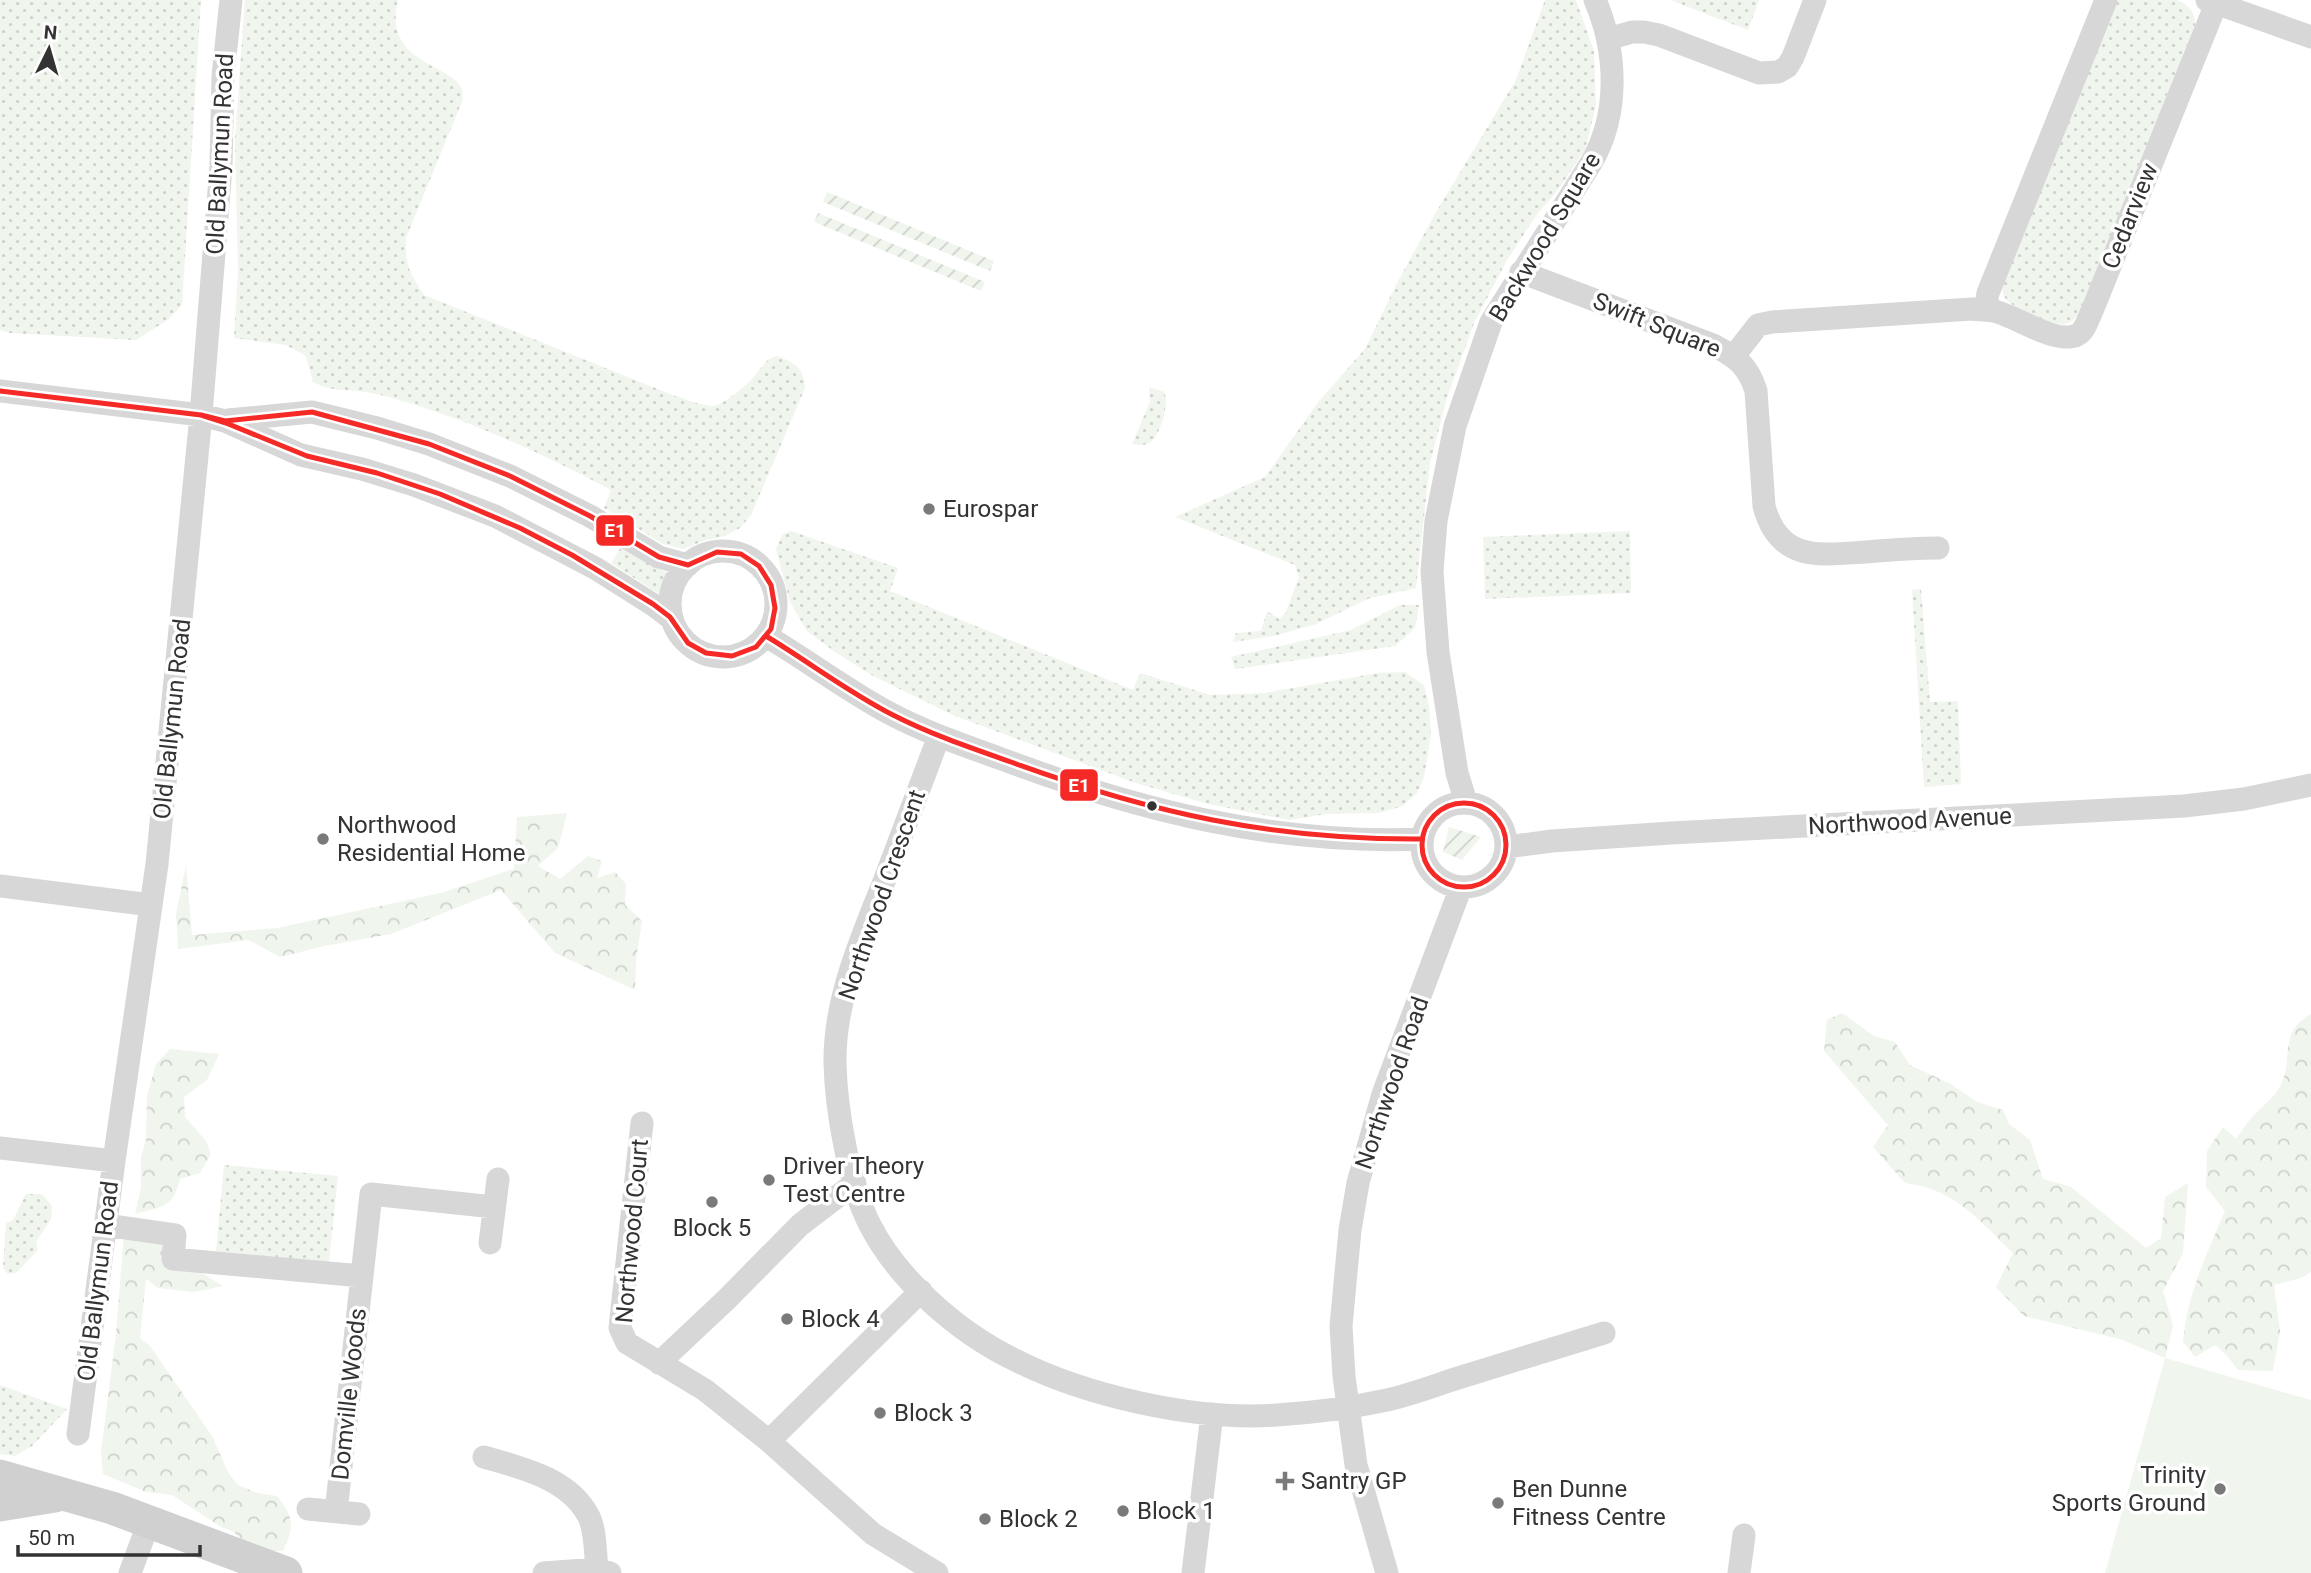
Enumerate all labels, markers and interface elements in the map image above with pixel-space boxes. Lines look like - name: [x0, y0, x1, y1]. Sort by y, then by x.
- north arrow: [14, 14, 84, 84]
- text: N: [43, 21, 58, 45]
- street label: Old Ballymun Road: [201, 53, 239, 255]
- street label: Backwood Square: [1483, 147, 1607, 327]
- street label: Cedarview: [2096, 159, 2164, 273]
- street label: Swift Square: [1589, 287, 1725, 363]
- place label: Eurospar: [943, 495, 1038, 523]
- marker: Eurospar: [921, 501, 937, 517]
- line badge: E1: [595, 514, 635, 547]
- text: E1: [604, 519, 626, 542]
- street label: Old Ballymun Road: [148, 617, 196, 821]
- line badge: E1: [1059, 768, 1099, 802]
- text: E1: [1068, 774, 1090, 797]
- street label: Northwood Crescent: [833, 786, 931, 1004]
- unlabelled marker: [1145, 799, 1159, 813]
- street label: Northwood Avenue: [1807, 802, 2013, 840]
- place label: Northwood Residential Home: [337, 811, 525, 867]
- marker: Northwood Residential Home: [315, 831, 331, 847]
- street label: Northwood Road: [1349, 993, 1435, 1173]
- street label: Northwood Court: [610, 1138, 654, 1324]
- place label: Driver Theory Test Centre: [783, 1152, 925, 1208]
- marker: Driver Theory Test Centre: [761, 1172, 777, 1188]
- street label: Old Ballymun Road: [72, 1179, 124, 1383]
- marker: Block 5: [704, 1194, 720, 1210]
- place label: Block 5: [673, 1214, 751, 1242]
- place label: Block 4: [801, 1305, 880, 1333]
- street label: Domville Woods: [326, 1307, 372, 1481]
- marker: Block 4: [779, 1311, 795, 1327]
- place label: Block 3: [894, 1399, 973, 1427]
- marker: Block 3: [872, 1405, 888, 1421]
- place label: Trinity Sports Ground: [2052, 1461, 2207, 1517]
- place label: Santry GP: [1301, 1467, 1407, 1495]
- marker: Santry GP: [1275, 1471, 1295, 1491]
- place label: Ben Dunne Fitness Centre: [1512, 1475, 1666, 1531]
- marker: Trinity Sports Ground: [2212, 1481, 2228, 1497]
- marker: Ben Dunne Fitness Centre: [1490, 1495, 1506, 1511]
- place label: Block 1: [1137, 1497, 1216, 1525]
- marker: Block 1: [1115, 1503, 1131, 1519]
- place label: Block 2: [999, 1505, 1078, 1533]
- marker: Block 2: [977, 1511, 993, 1527]
- scale bar: [18, 1514, 200, 1558]
- text: 50 m: [28, 1526, 75, 1550]

